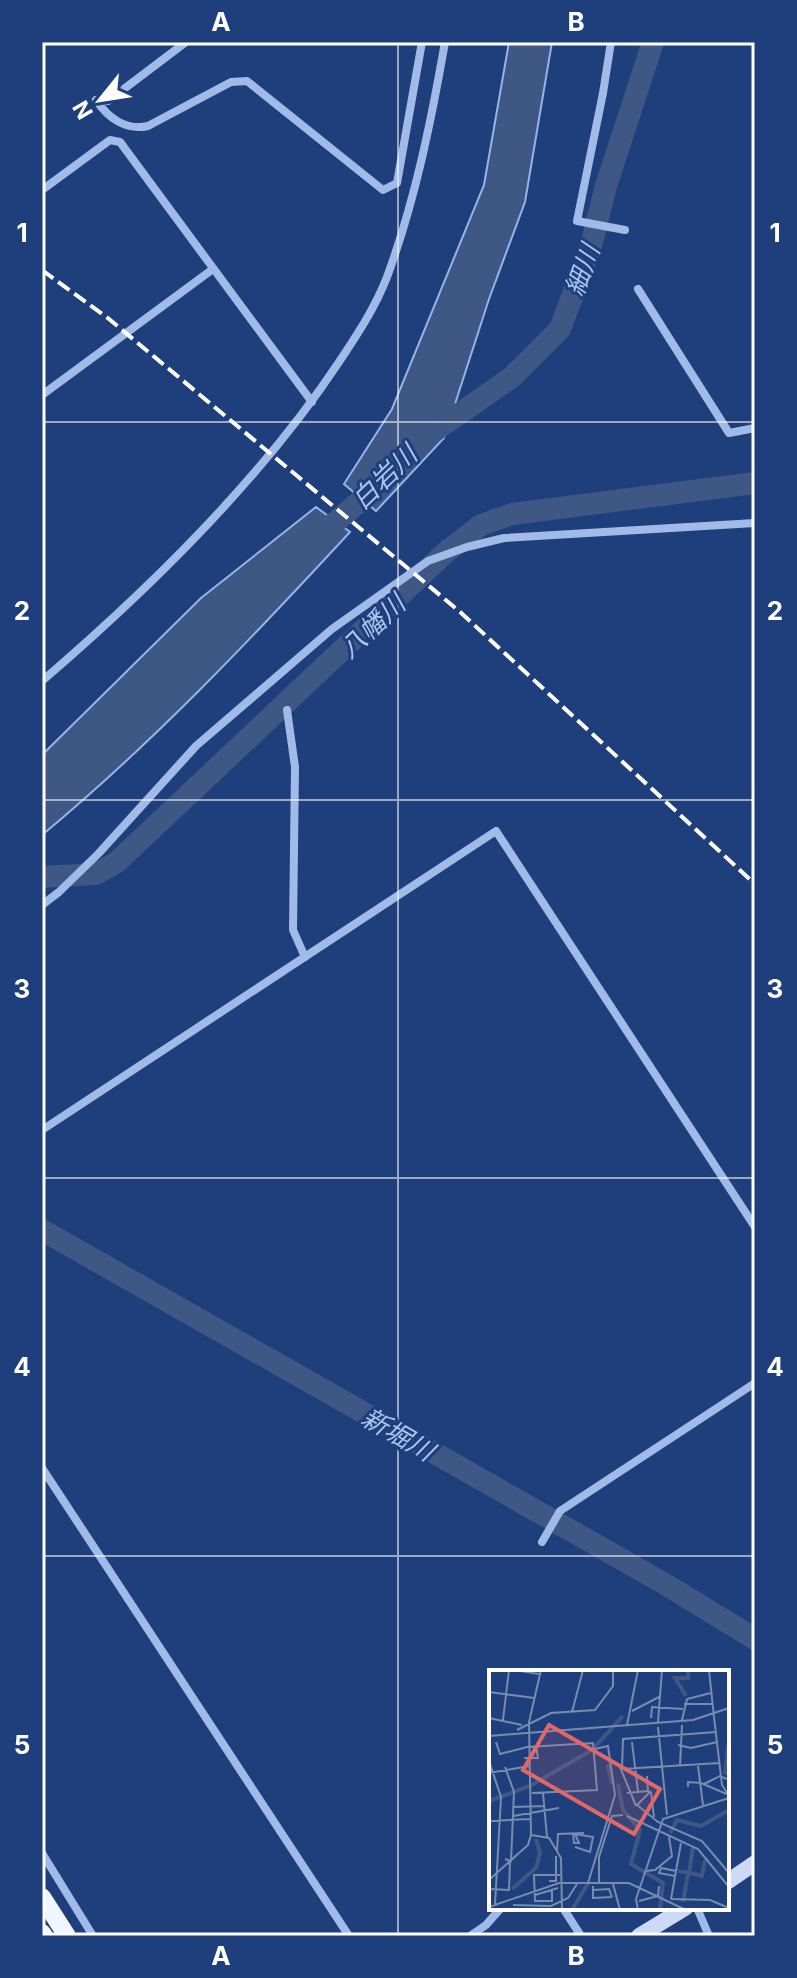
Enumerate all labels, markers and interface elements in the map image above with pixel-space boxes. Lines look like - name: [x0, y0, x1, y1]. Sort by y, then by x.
- text: A: [211, 6, 231, 37]
- text: B: [567, 6, 585, 37]
- north arrow: [60, 60, 140, 140]
- text: N: [67, 96, 98, 124]
- text: 1: [16, 217, 28, 248]
- text: 1: [769, 217, 781, 248]
- water label: 細川: [559, 237, 606, 300]
- water label: 白岩川: [345, 437, 425, 515]
- water label: 八幡川: [333, 586, 413, 664]
- text: 2: [14, 595, 30, 626]
- text: 2: [767, 595, 783, 626]
- text: 3: [14, 973, 30, 1004]
- text: 3: [767, 973, 783, 1004]
- text: 4: [13, 1351, 31, 1382]
- text: 4: [766, 1351, 784, 1382]
- water label: 新堀川: [356, 1401, 442, 1468]
- inset map: [489, 1670, 729, 1910]
- text: 5: [14, 1729, 30, 1760]
- text: 5: [767, 1729, 783, 1760]
- text: A: [211, 1940, 231, 1971]
- text: B: [567, 1940, 585, 1971]

